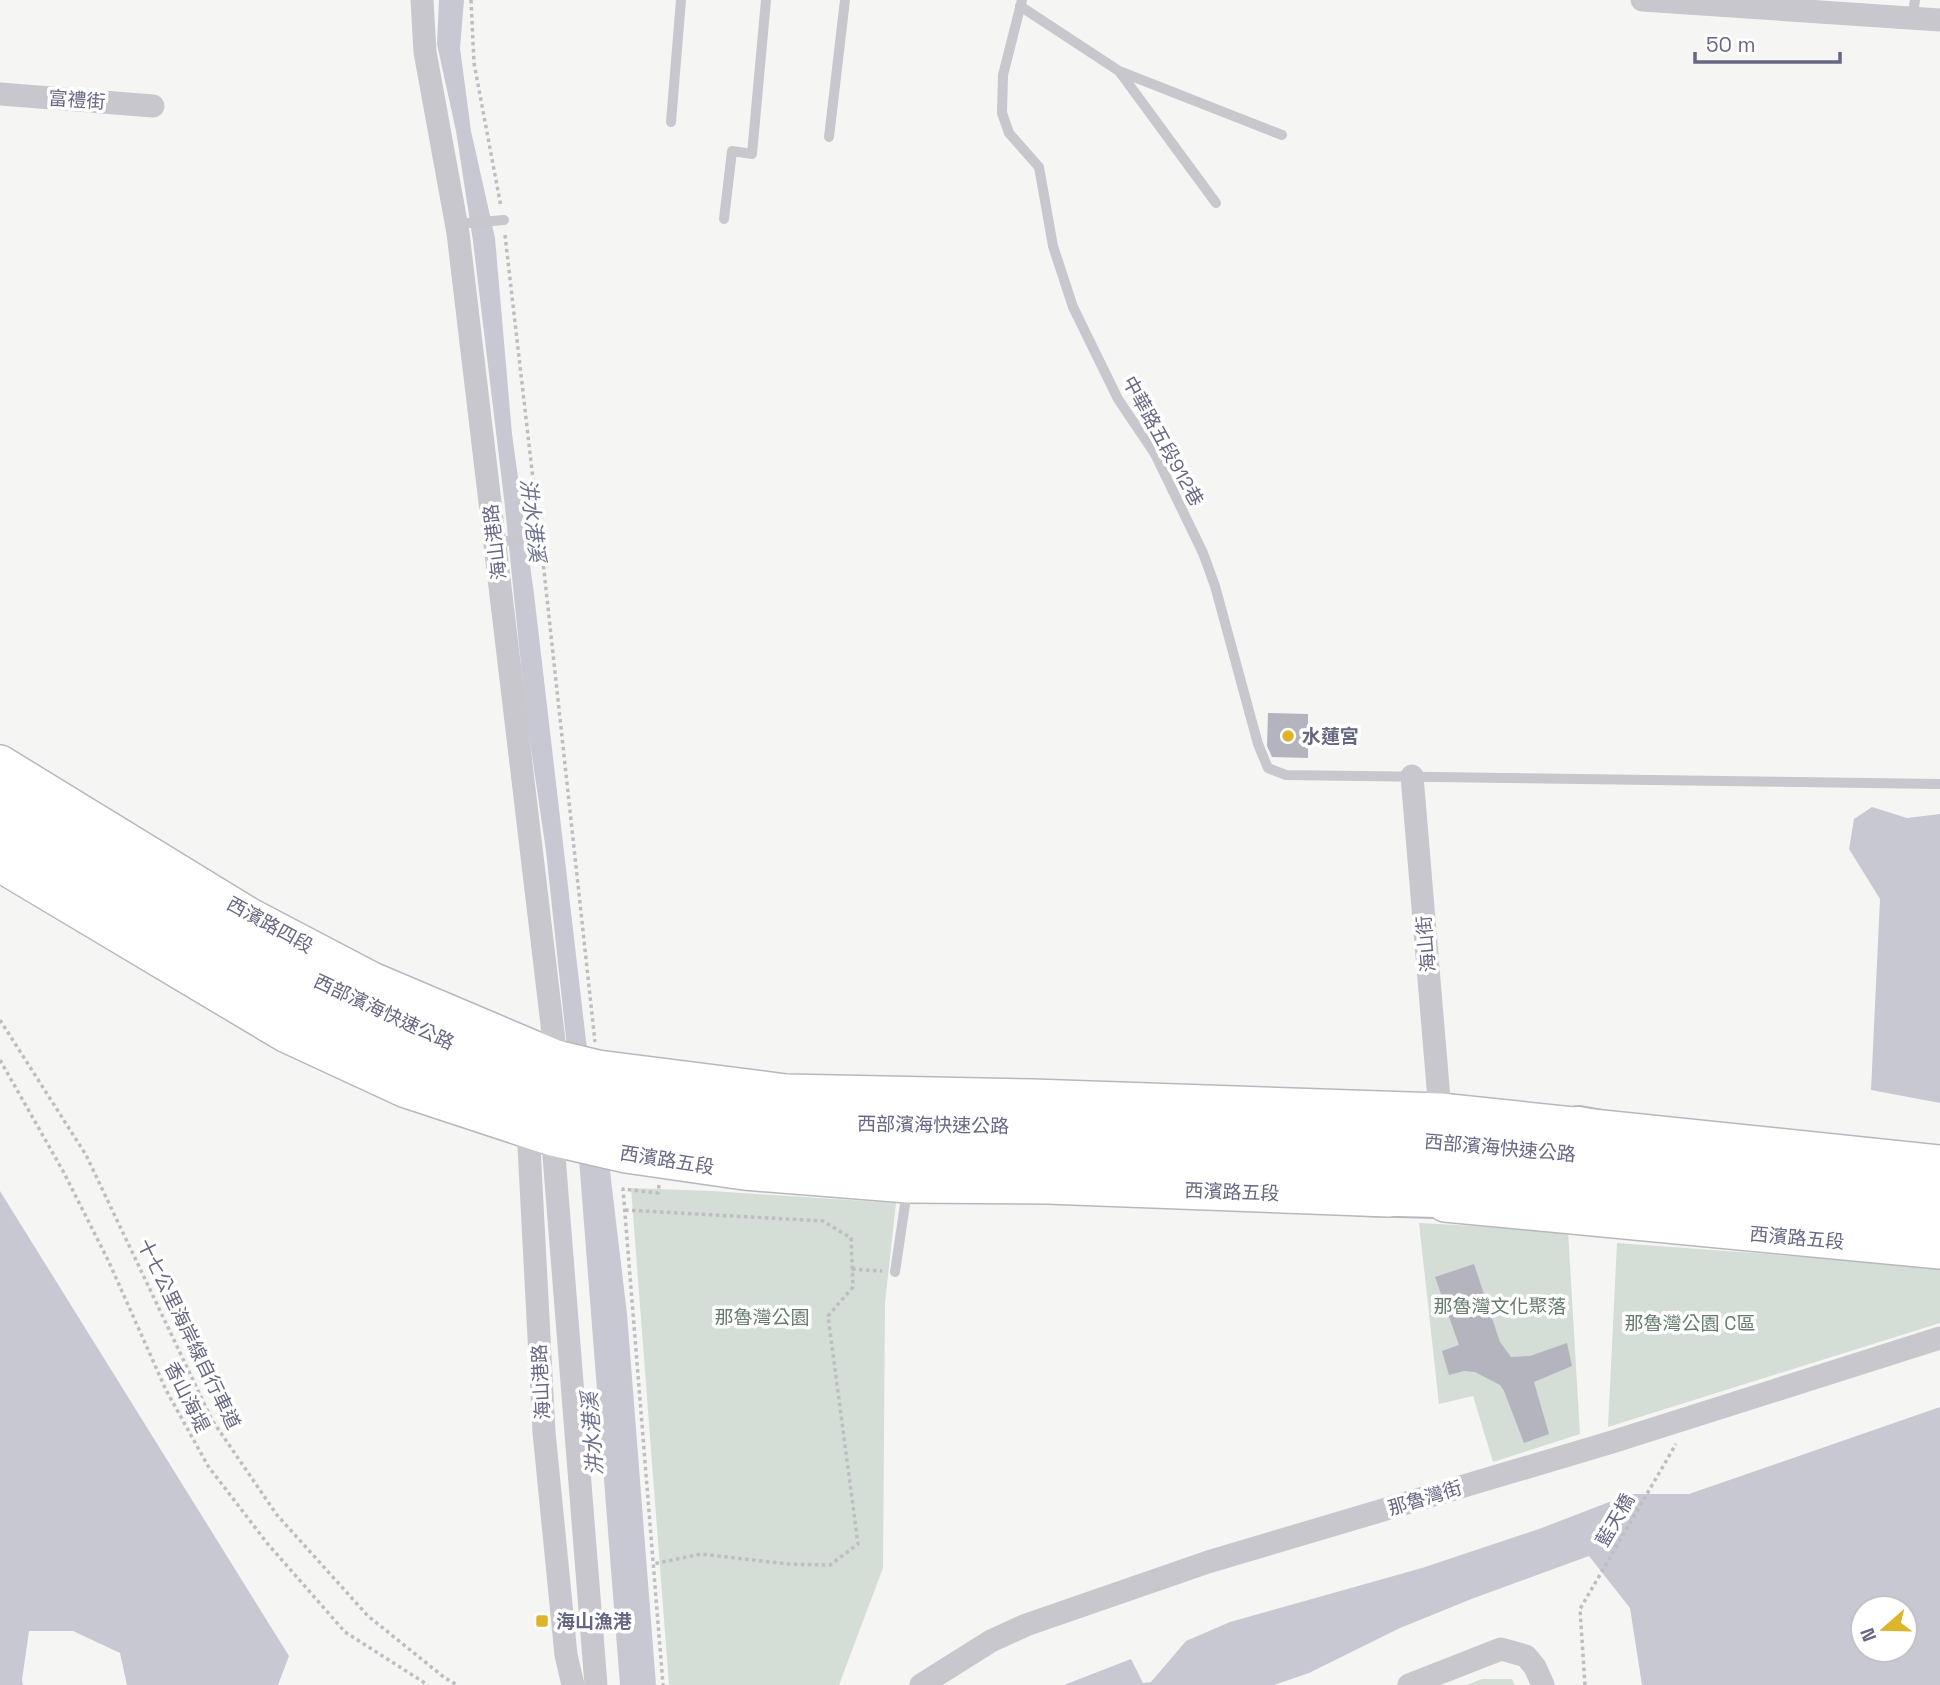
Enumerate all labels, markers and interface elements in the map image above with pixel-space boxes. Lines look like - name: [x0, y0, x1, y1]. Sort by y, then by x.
- scale bar: [1695, 21, 1840, 65]
- text: 50 m: [1706, 31, 1756, 58]
- street label: 富禮街: [48, 86, 106, 114]
- street label: 中華路五段912巷: [1117, 372, 1209, 510]
- water label: 汫水港溪: [514, 477, 552, 566]
- street label: 海山港路: [478, 503, 512, 581]
- place label: 水蓮宮: [1302, 724, 1359, 749]
- marker: 水蓮宮: [1280, 728, 1296, 744]
- street label: 西濱路四段: [222, 891, 318, 959]
- street label: 海山街: [1411, 915, 1441, 973]
- street label: 西部濱海快速公路: [310, 969, 458, 1055]
- street label: 西部濱海快速公路: [857, 1111, 1009, 1139]
- street label: 西部濱海快速公路: [1423, 1129, 1577, 1167]
- street label: 西濱路五段: [618, 1140, 716, 1180]
- street label: 西濱路五段: [1184, 1178, 1280, 1206]
- street label: 西濱路五段: [1749, 1221, 1845, 1255]
- street label: 十七公里海岸線自行車道: [132, 1235, 246, 1433]
- park label: 那魯灣文化聚落: [1433, 1294, 1567, 1319]
- park label: 那魯灣公園: [714, 1305, 810, 1330]
- park label: 那魯灣公園 C區: [1624, 1311, 1756, 1336]
- street label: 海山港路: [527, 1343, 555, 1421]
- street label: 香山海堤: [159, 1357, 215, 1437]
- water label: 汫水港溪: [575, 1388, 608, 1477]
- street label: 那魯灣街: [1385, 1475, 1465, 1521]
- street label: 藍天橋: [1590, 1489, 1640, 1551]
- north arrow: [1849, 1594, 1919, 1664]
- place label: 海山漁港: [556, 1609, 632, 1634]
- marker: 海山漁港: [534, 1613, 550, 1629]
- text: N: [1855, 1624, 1882, 1645]

